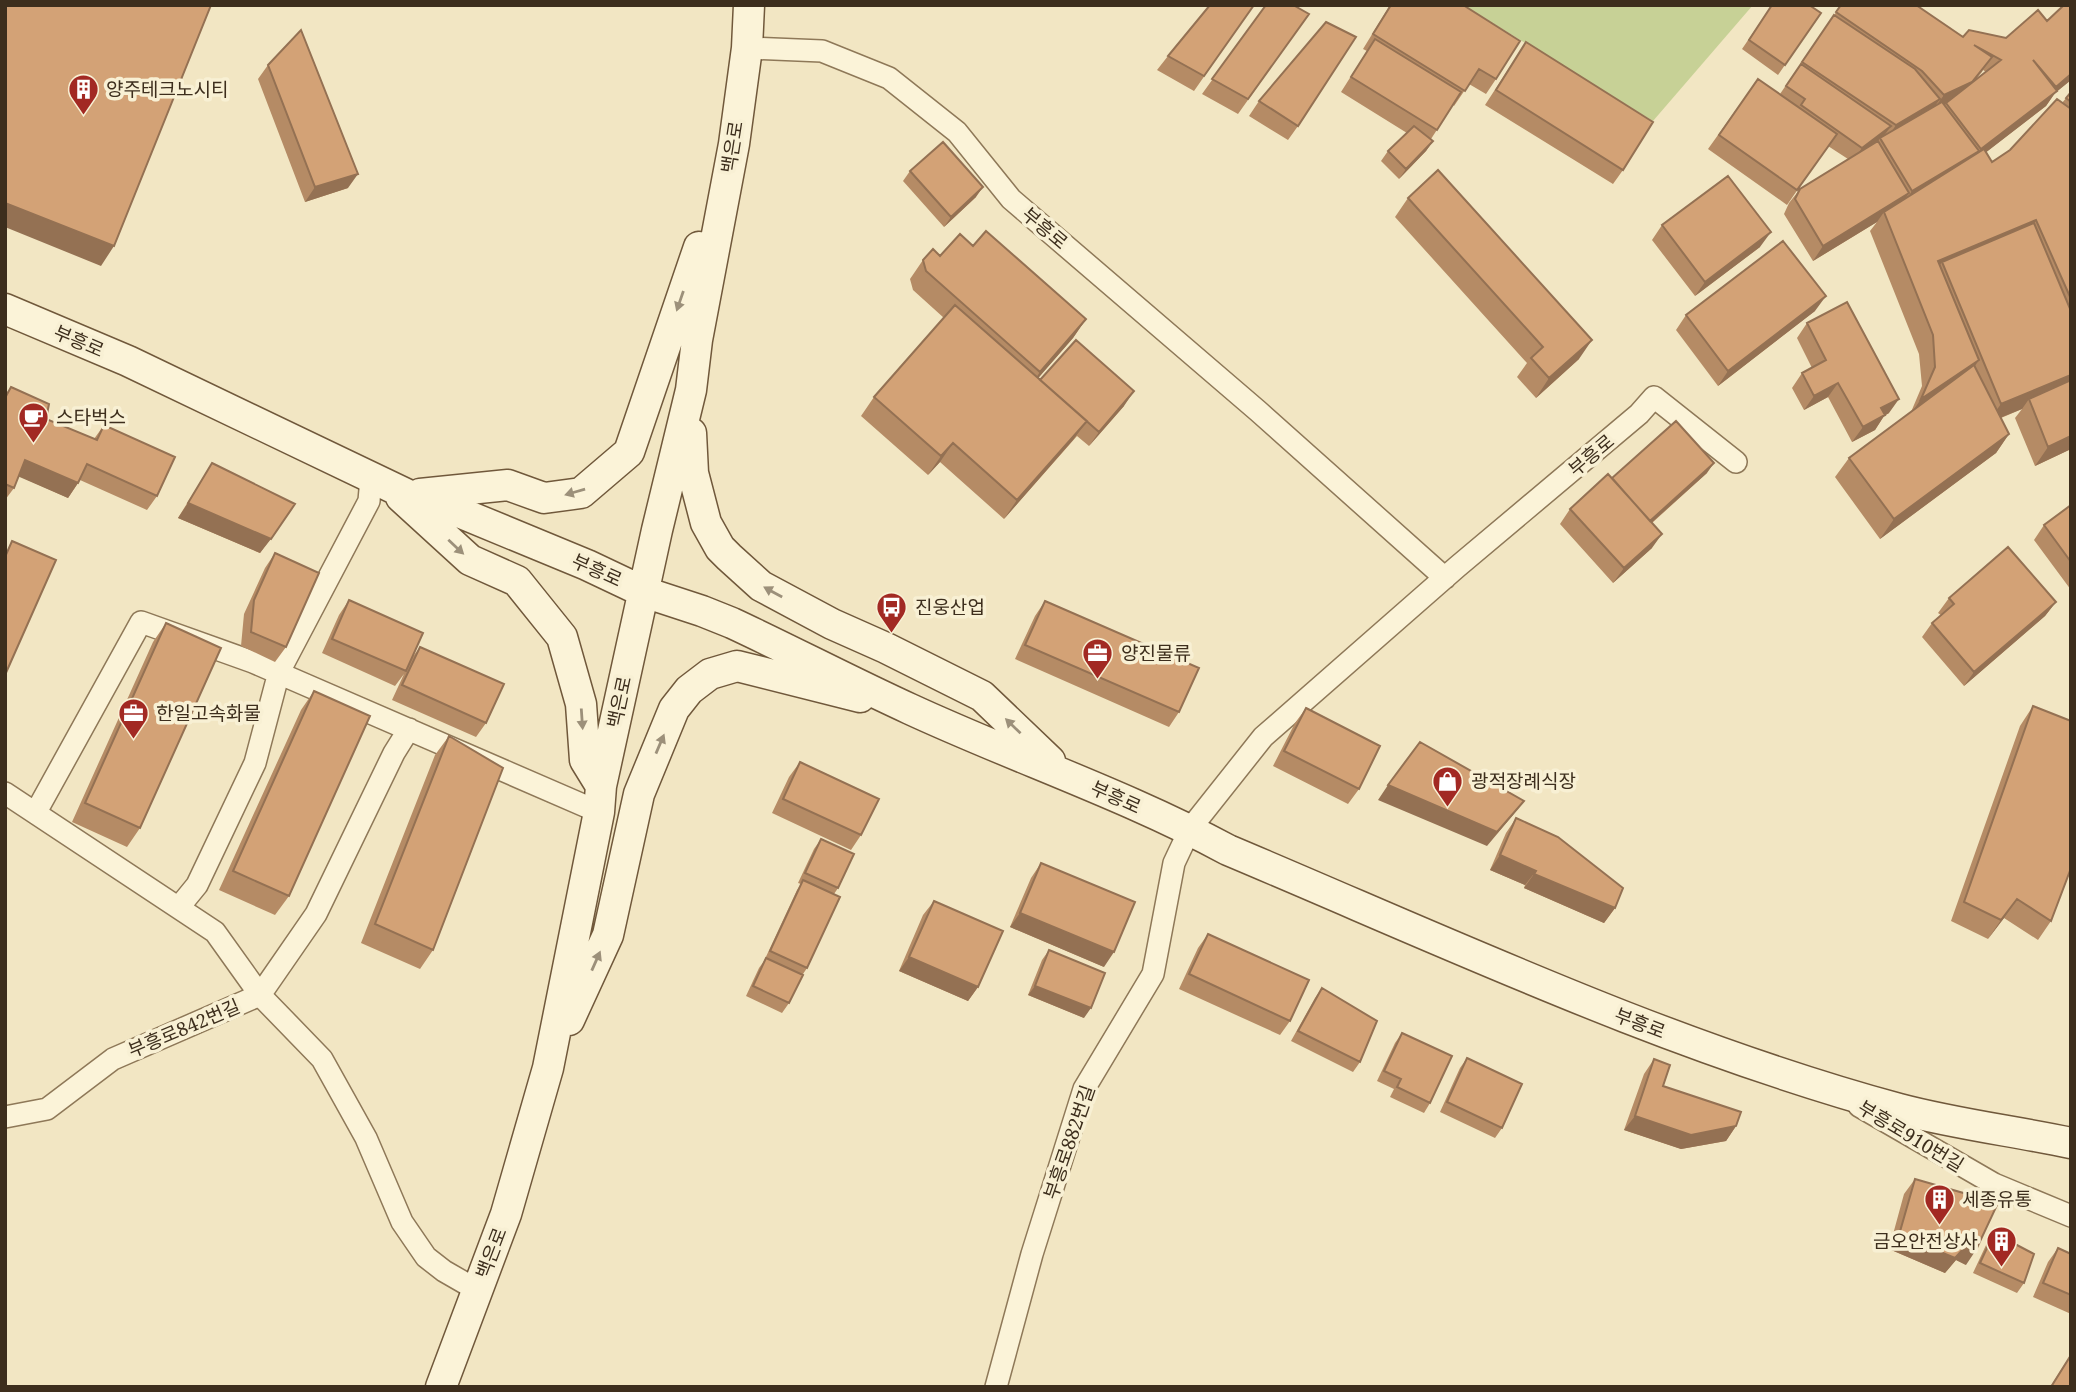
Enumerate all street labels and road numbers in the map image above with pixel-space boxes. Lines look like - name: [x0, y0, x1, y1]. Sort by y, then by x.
- street label: 백은로: [715, 119, 749, 175]
- street label: 부흥로: [1017, 201, 1073, 255]
- street label: 부흥로: [50, 319, 108, 363]
- street label: 부흥로: [1563, 428, 1619, 482]
- street label: 부흥로: [568, 547, 626, 593]
- street label: 백은로: [601, 674, 637, 730]
- street label: 부흥로: [1087, 774, 1145, 820]
- street label: 부흥로842번길: [124, 993, 244, 1063]
- street label: 부흥로: [1611, 1001, 1669, 1045]
- street label: 부흥로882번길: [1037, 1081, 1101, 1203]
- street label: 부흥로910번길: [1853, 1094, 1969, 1178]
- street label: 백은로: [469, 1224, 513, 1282]

